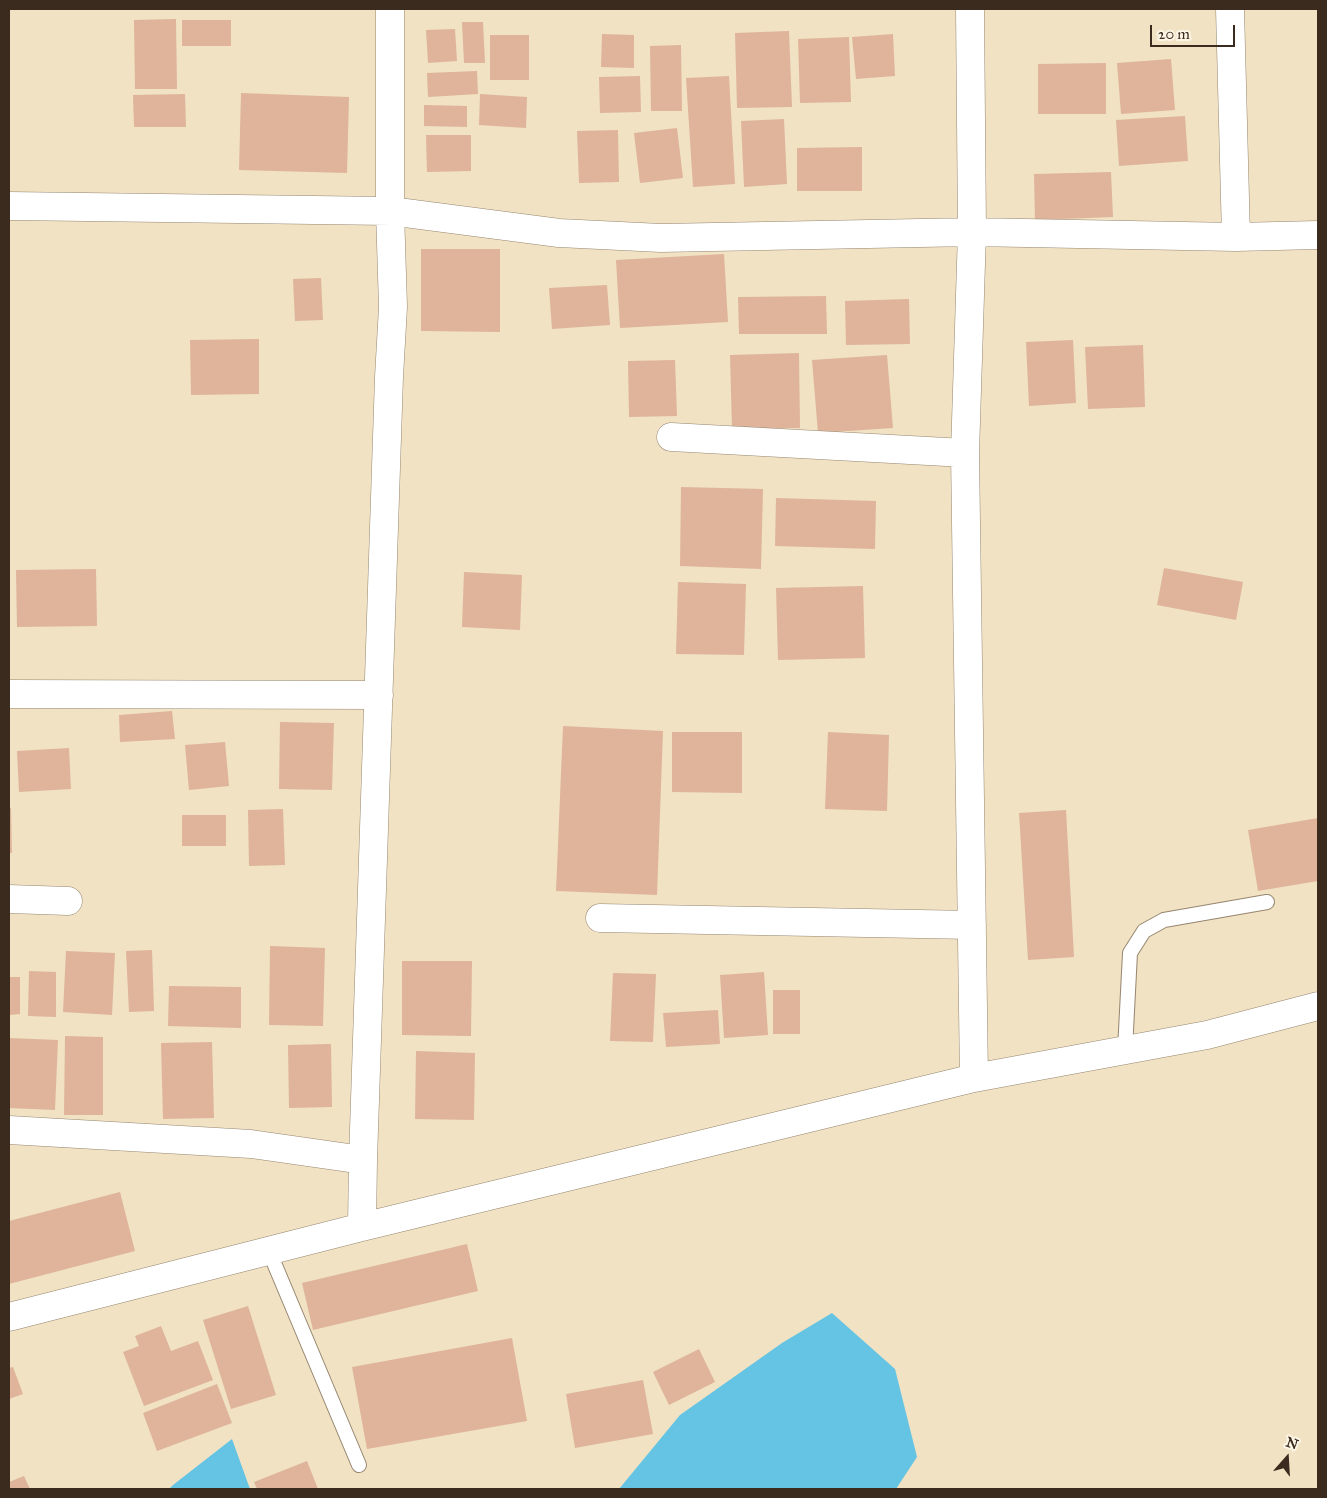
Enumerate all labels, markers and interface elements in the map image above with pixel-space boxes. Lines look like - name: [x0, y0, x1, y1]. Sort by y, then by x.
- scale bar: [1152, 15, 1237, 47]
- text: 20 m: [1158, 25, 1190, 43]
- north arrow: [1262, 1433, 1312, 1483]
- text: N: [1284, 1433, 1300, 1453]

